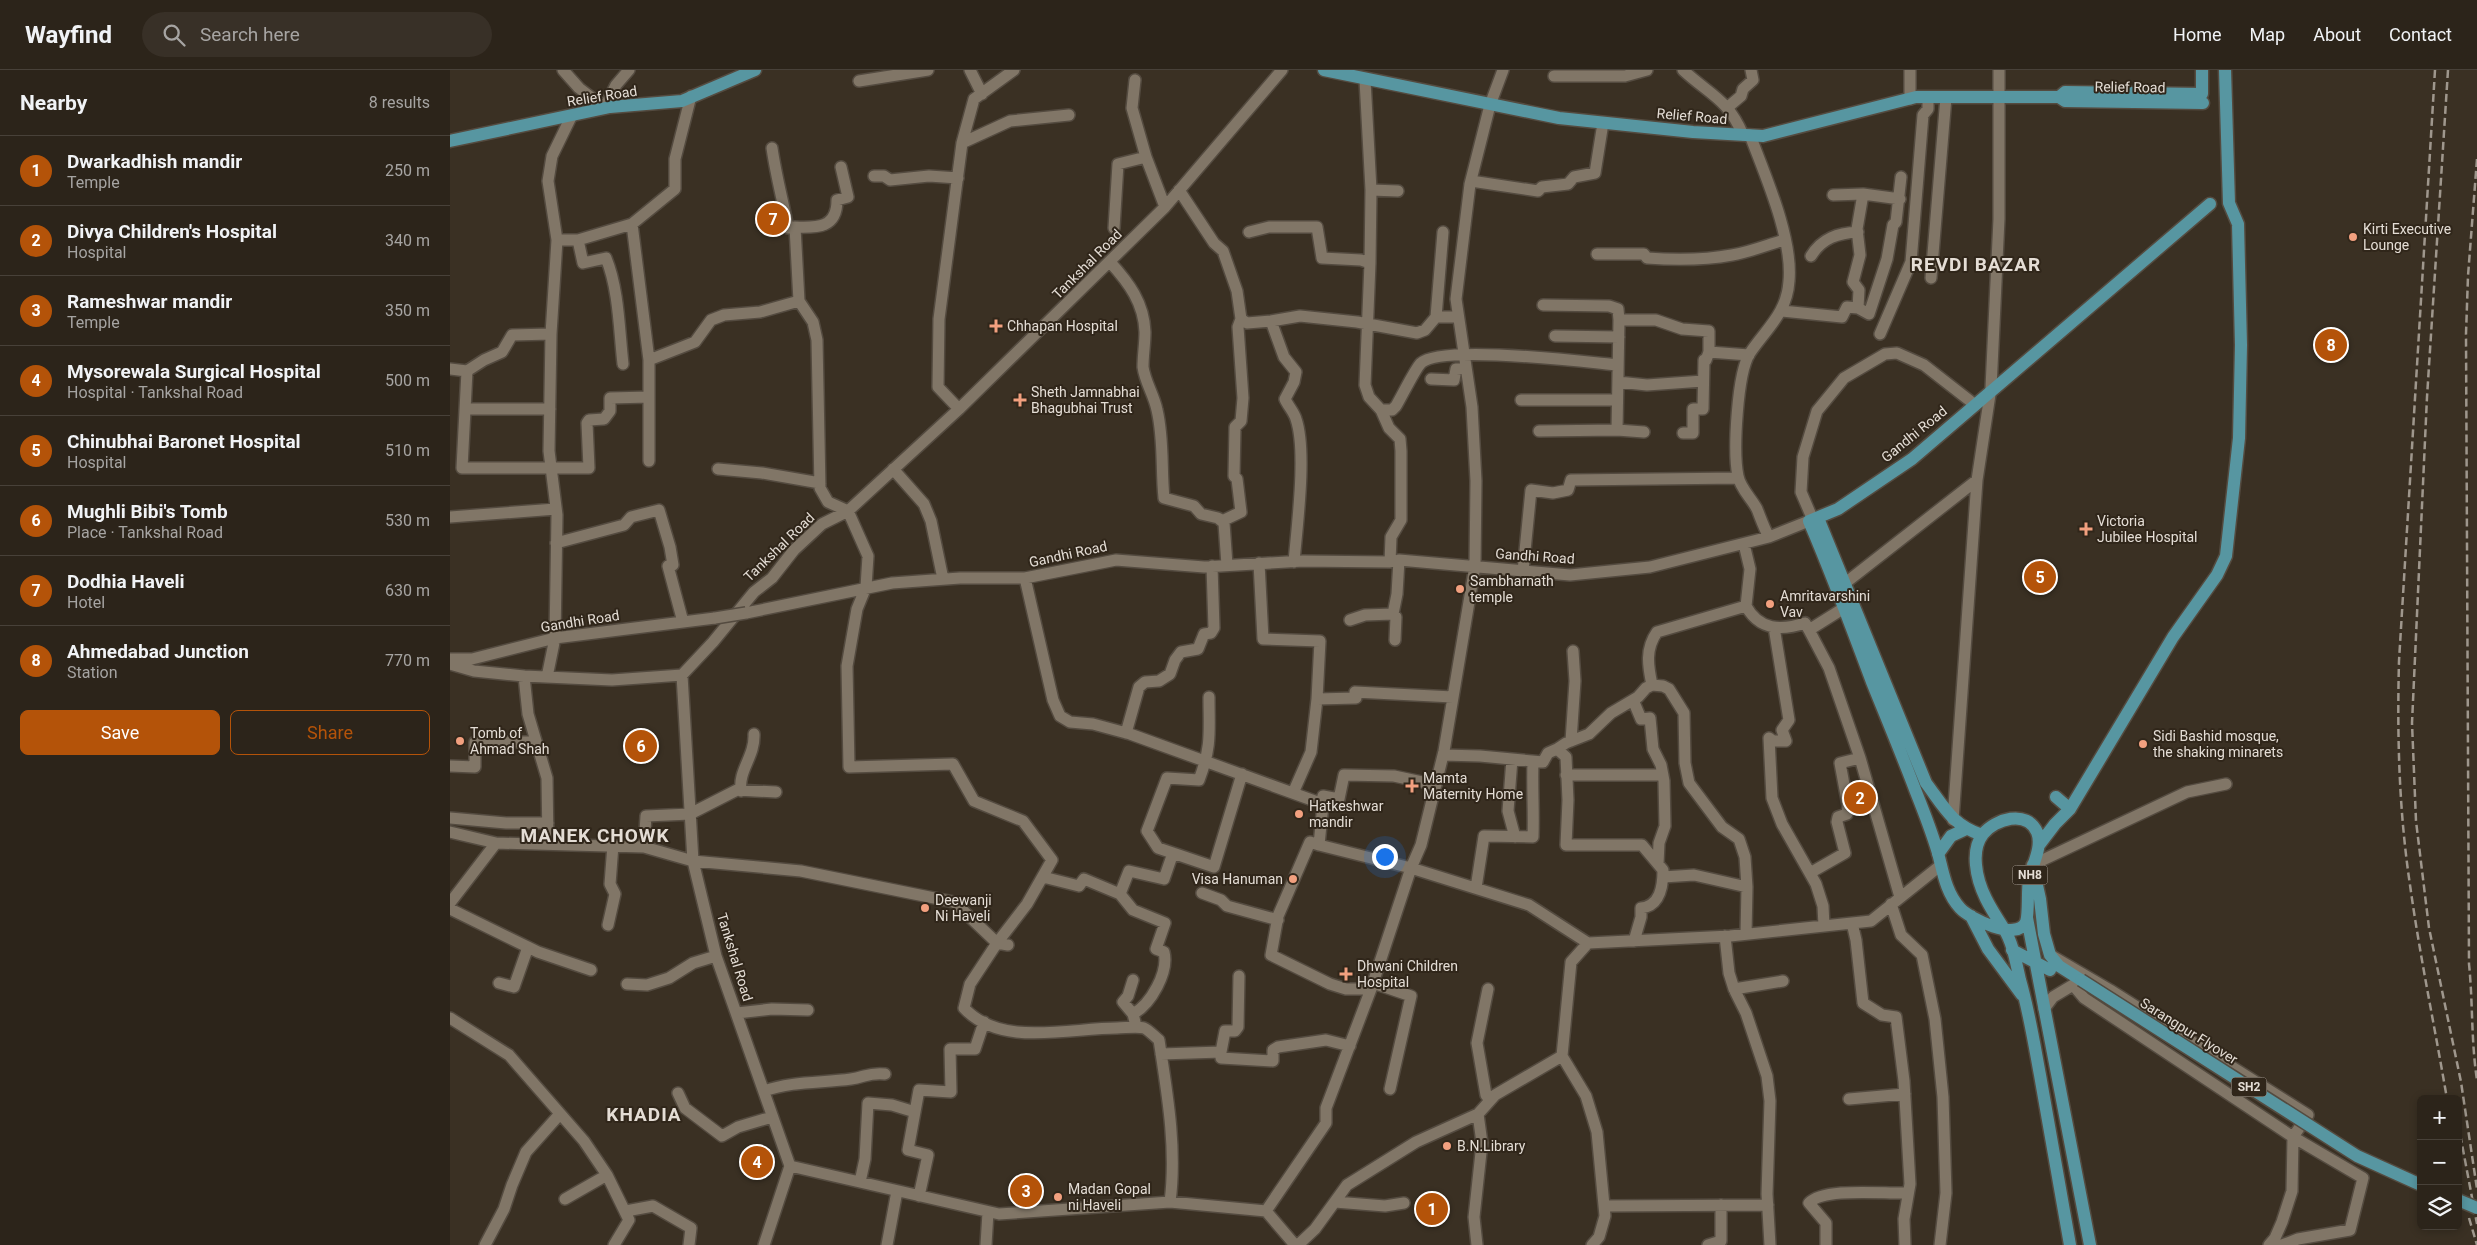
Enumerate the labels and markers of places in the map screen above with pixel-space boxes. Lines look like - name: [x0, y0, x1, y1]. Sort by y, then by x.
- pin: 7: [757, 200, 789, 238]
- place label: Kirti Executive Lounge: [2363, 221, 2451, 253]
- marker: Kirti Executive Lounge: [2347, 231, 2359, 243]
- place label: Chhapan Hospital: [1007, 318, 1118, 334]
- marker: Chhapan Hospital: [989, 319, 1003, 333]
- pin: 8: [2315, 326, 2347, 364]
- place label: Sheth Jamnabhai Bhagubhai Trust: [1031, 384, 1140, 416]
- marker: Sheth Jamnabhai Bhagubhai Trust: [1013, 393, 1027, 407]
- place label: Victoria Jubilee Hospital: [2097, 513, 2198, 545]
- marker: Victoria Jubilee Hospital: [2079, 522, 2093, 536]
- pin: 5: [2024, 558, 2056, 596]
- place label: Sambharnath temple: [1470, 573, 1554, 605]
- marker: Sambharnath temple: [1454, 583, 1466, 595]
- place label: Amritavarshini Vav: [1780, 588, 1870, 620]
- marker: Amritavarshini Vav: [1764, 598, 1776, 610]
- place label: Tomb of Ahmad Shah: [470, 725, 549, 757]
- pin: 6: [625, 727, 657, 765]
- place label: Sidi Bashid mosque, the shaking minarets: [2153, 728, 2283, 760]
- marker: Tomb of Ahmad Shah: [454, 735, 466, 747]
- marker: Sidi Bashid mosque, the shaking minarets: [2137, 738, 2149, 750]
- place label: Mamta Maternity Home: [1423, 770, 1523, 802]
- marker: Mamta Maternity Home: [1405, 779, 1419, 793]
- pin: 2: [1844, 779, 1876, 817]
- place label: Hatkeshwar mandir: [1309, 798, 1384, 830]
- marker: Hatkeshwar mandir: [1293, 808, 1305, 820]
- place label: Visa Hanuman: [1192, 871, 1283, 887]
- marker: Visa Hanuman: [1287, 873, 1299, 885]
- place label: Deewanji Ni Haveli: [935, 892, 992, 924]
- marker: Deewanji Ni Haveli: [919, 902, 931, 914]
- place label: Dhwani Children Hospital: [1357, 958, 1458, 990]
- marker: Dhwani Children Hospital: [1339, 967, 1353, 981]
- place label: B.N.Library: [1457, 1138, 1526, 1154]
- marker: B.N.Library: [1441, 1140, 1453, 1152]
- pin: 4: [741, 1143, 773, 1181]
- pin: 3: [1010, 1172, 1042, 1210]
- place label: Madan Gopal ni Haveli: [1068, 1181, 1151, 1213]
- pin: 1: [1416, 1190, 1448, 1228]
- marker: Madan Gopal ni Haveli: [1052, 1191, 1064, 1203]

